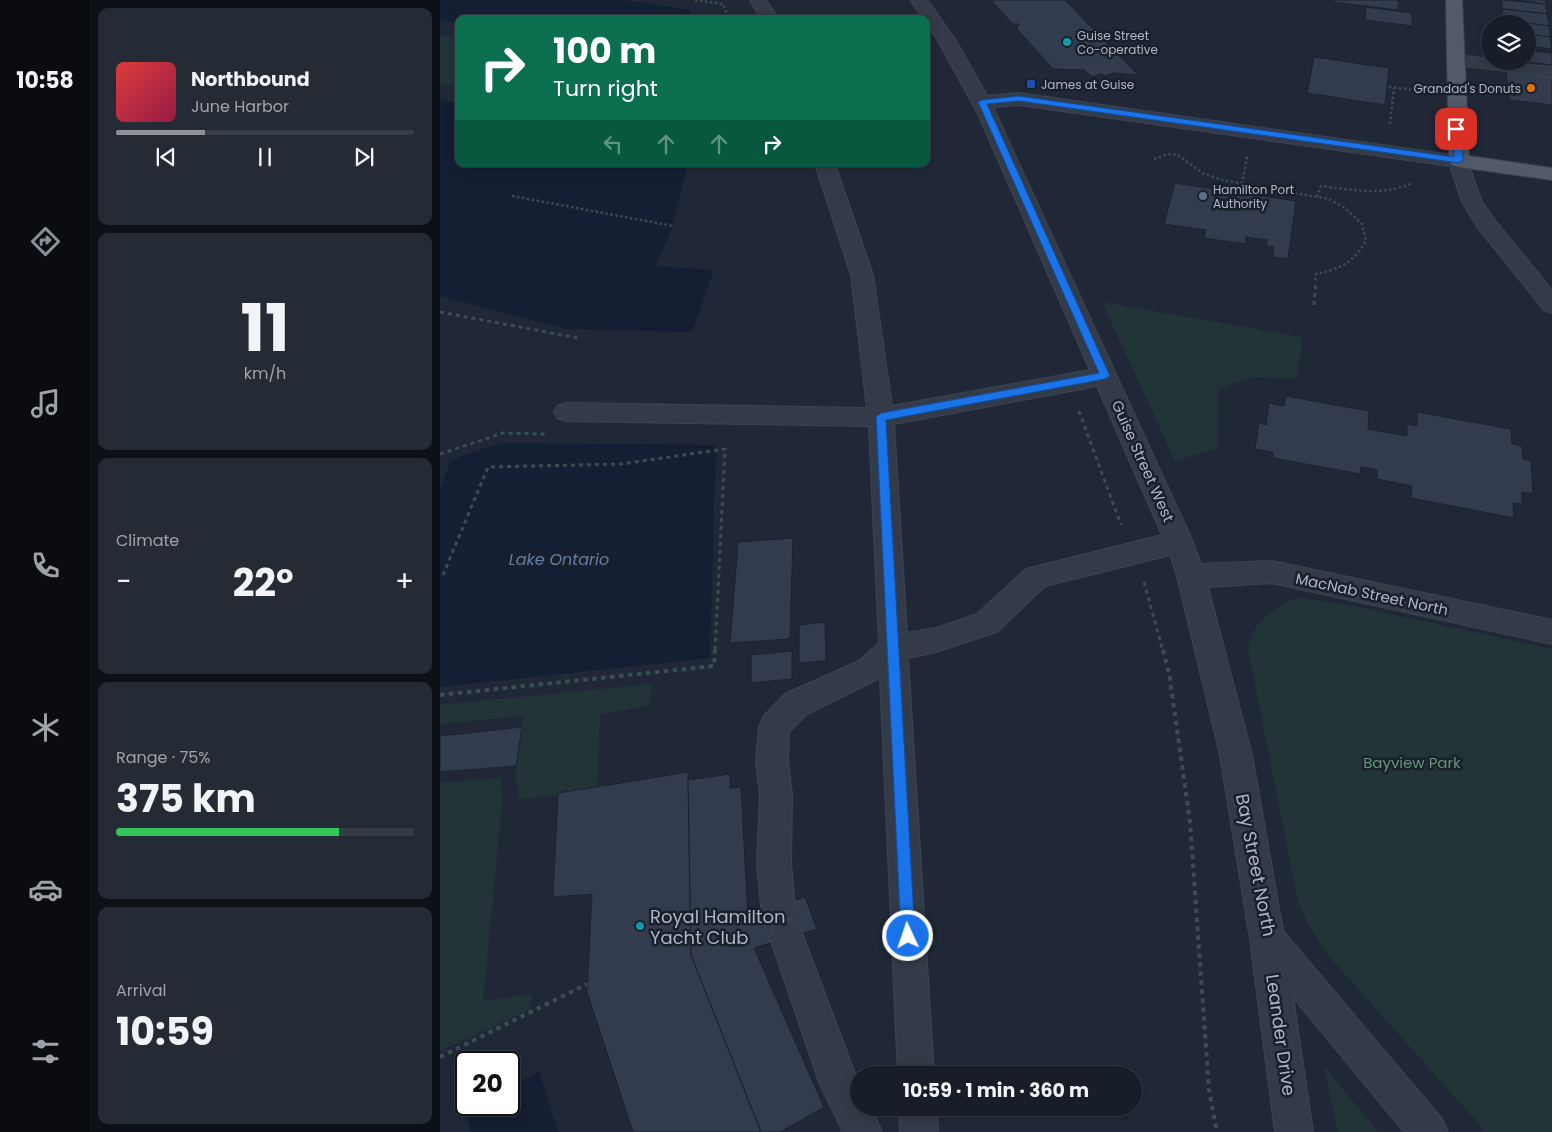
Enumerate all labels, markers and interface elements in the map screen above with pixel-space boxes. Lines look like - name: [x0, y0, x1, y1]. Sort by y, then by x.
- map controls: [1481, 15, 1536, 70]
- button: layers: [1481, 15, 1536, 70]
- text: 100 m: [553, 26, 656, 75]
- place label: Guise Street Co-operative: [1077, 27, 1158, 58]
- icon: right: [470, 35, 535, 100]
- marker: Guise Street Co-operative: [1061, 36, 1073, 48]
- text: 10:58: [16, 65, 74, 96]
- text: Northbound: [191, 66, 310, 93]
- text: Turn right: [553, 73, 658, 104]
- place label: James at Guise: [1041, 76, 1134, 93]
- marker: James at Guise: [1025, 78, 1037, 90]
- place label: Grandad's Donuts: [1414, 80, 1521, 97]
- marker: Grandad's Donuts: [1525, 82, 1537, 94]
- text: June Harbor: [191, 95, 289, 118]
- pin: [1435, 108, 1477, 150]
- icon: arrive: [1442, 115, 1470, 143]
- icon: left: [599, 130, 627, 158]
- icon: ahead: [652, 130, 680, 158]
- icon: ahead: [705, 130, 733, 158]
- icon: right: [758, 130, 786, 158]
- icon: previous: [152, 143, 180, 171]
- icon: pause: [251, 143, 279, 171]
- icon: next: [350, 143, 378, 171]
- place label: Hamilton Port Authority: [1213, 181, 1294, 212]
- marker: Hamilton Port Authority: [1197, 190, 1209, 202]
- icon: directions: [28, 224, 63, 259]
- text: 11: [241, 283, 289, 374]
- text: km/h: [244, 362, 286, 385]
- icon: music: [28, 386, 63, 421]
- street label: Guise Street West: [1107, 397, 1179, 525]
- text: Climate: [116, 529, 179, 552]
- icon: phone: [28, 548, 63, 583]
- water label: Lake Ontario: [509, 548, 609, 571]
- text: 22°: [233, 556, 294, 609]
- text: −: [116, 562, 131, 601]
- text: +: [395, 562, 414, 601]
- street label: MacNab Street North: [1294, 568, 1450, 620]
- icon: climate: [28, 710, 63, 745]
- text: Range · 75%: [116, 746, 210, 769]
- park label: Bayview Park: [1363, 752, 1461, 773]
- text: 375 km: [116, 772, 256, 825]
- street label: Bay Street North: [1230, 792, 1282, 938]
- icon: car: [28, 872, 63, 907]
- place label: Royal Hamilton Yacht Club: [650, 904, 786, 950]
- position arrow: [881, 909, 933, 961]
- marker: Royal Hamilton Yacht Club: [634, 920, 646, 932]
- street label: Leander Drive: [1260, 973, 1302, 1097]
- text: Arrival: [116, 979, 166, 1002]
- text: 10:59: [116, 1005, 214, 1058]
- icon: filters: [28, 1034, 63, 1069]
- speed limit sign: 20: [455, 1051, 520, 1116]
- text: 10:59 · 1 min · 360 m: [903, 1077, 1089, 1104]

